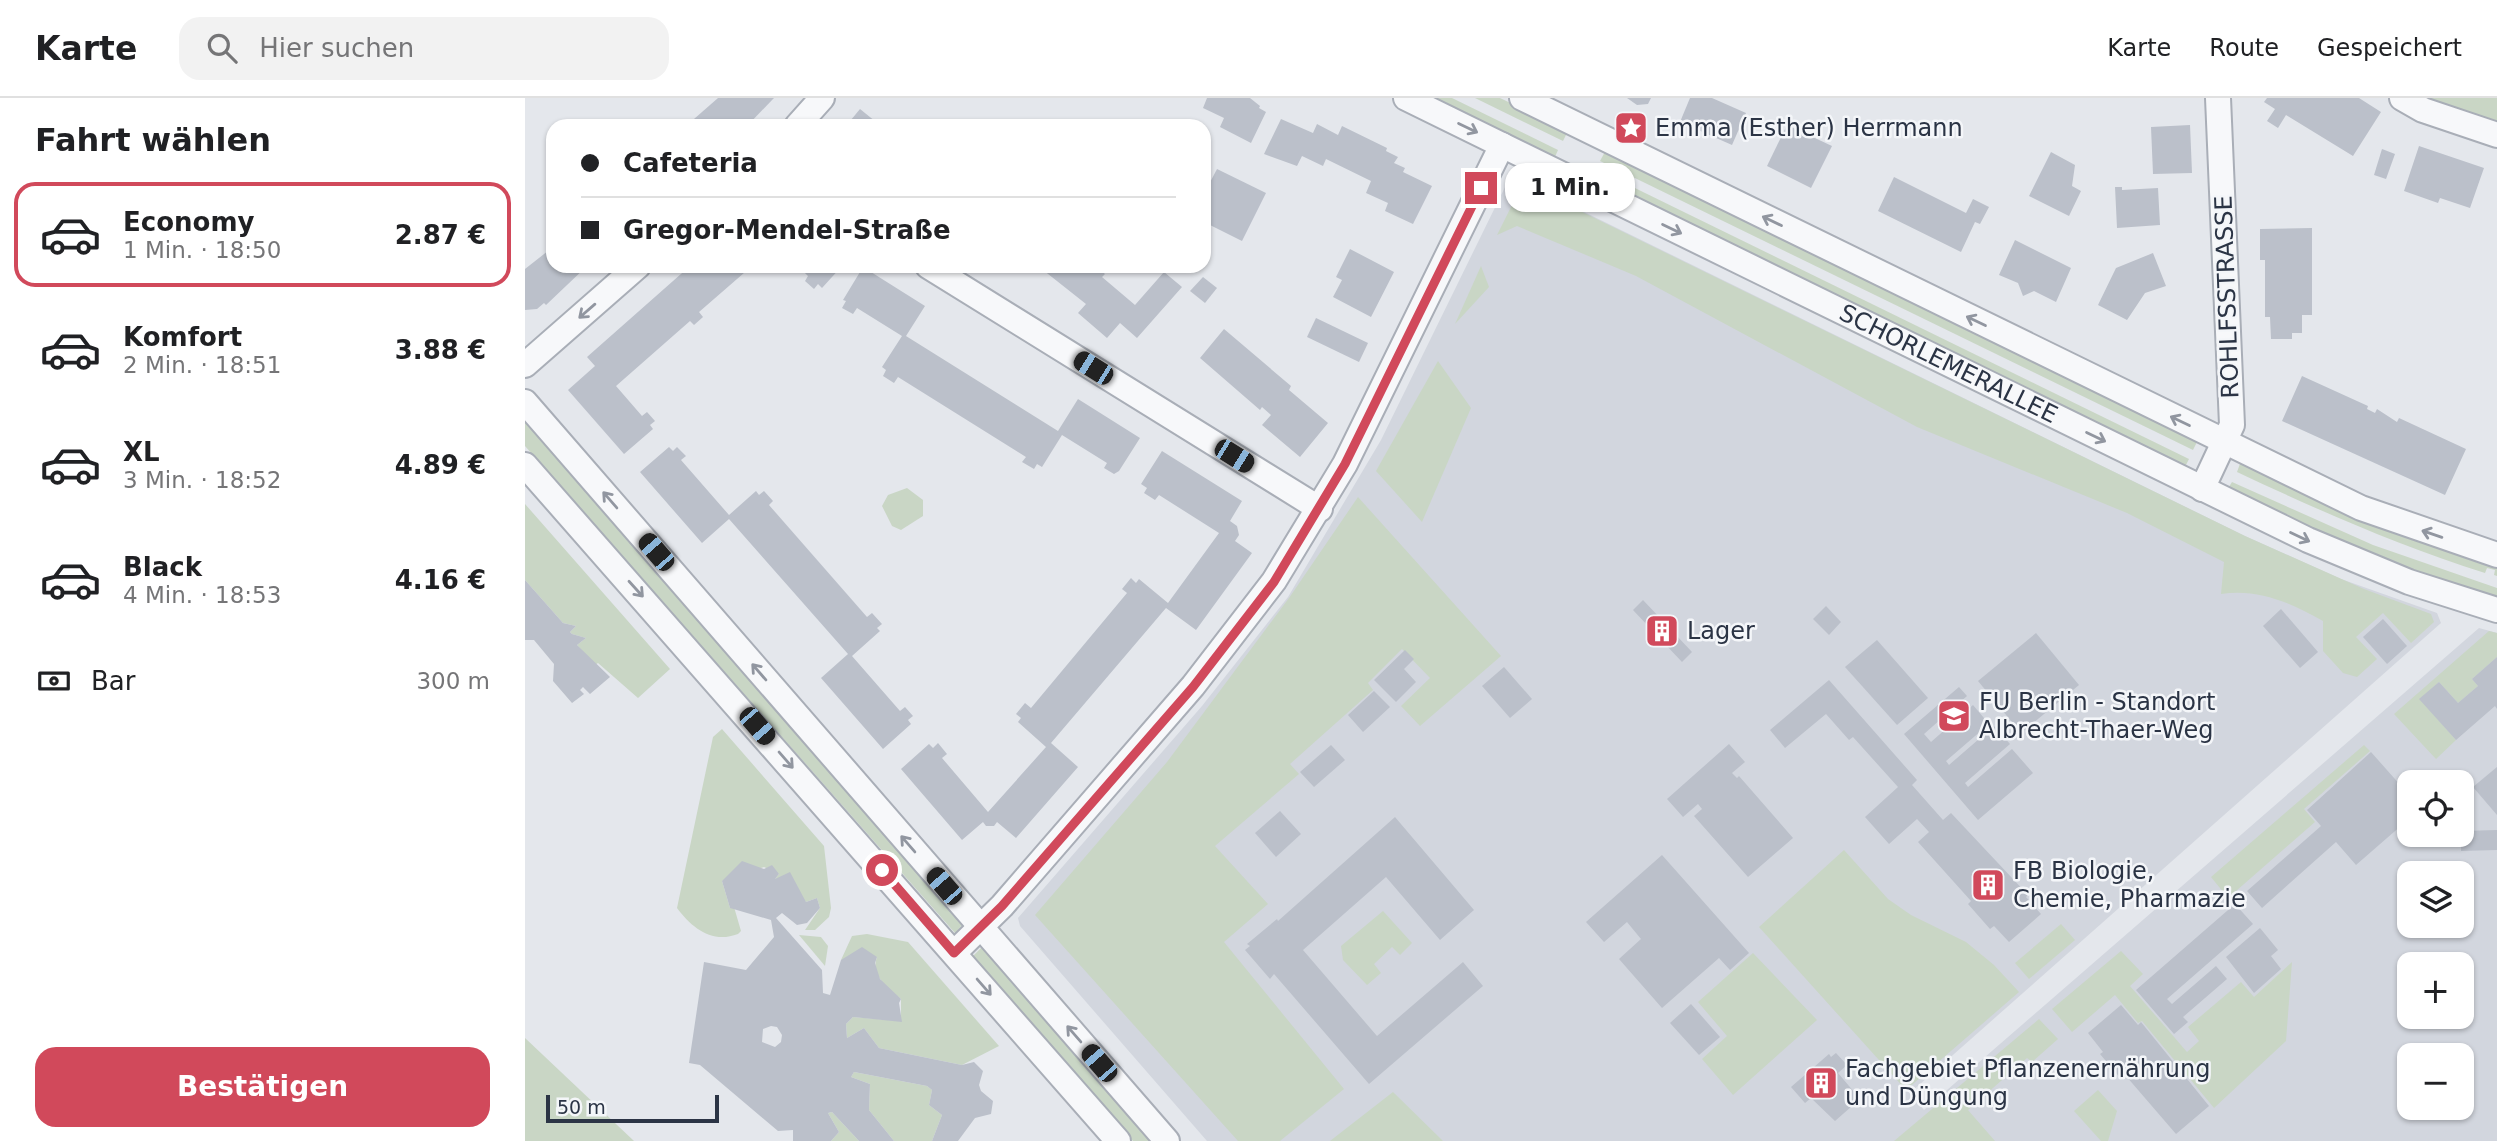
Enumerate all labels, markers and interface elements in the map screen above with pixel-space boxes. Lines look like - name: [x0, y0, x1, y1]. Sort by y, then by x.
- search box: [179, 17, 669, 80]
- text: Karte: [35, 29, 137, 68]
- icon: search: [203, 29, 241, 67]
- text: Hier suchen: [259, 33, 414, 63]
- text: Karte: [2107, 34, 2171, 62]
- text: Route: [2209, 34, 2279, 62]
- text: Gespeichert: [2317, 34, 2462, 62]
- place icon: Emma (Esther) Herrmann: [1612, 109, 1650, 147]
- place label: Emma (Esther) Herrmann: [1655, 114, 1963, 142]
- text: Fahrt wählen: [35, 121, 271, 159]
- one-way arrow: [1457, 122, 1478, 135]
- text: Cafeteria: [623, 148, 758, 178]
- callout: 1 Min.: [1506, 164, 1635, 212]
- route end: [1465, 172, 1497, 204]
- text: 1 Min.: [1530, 174, 1610, 200]
- street label: ROHLFSSTRASSE: [2209, 195, 2245, 399]
- icon: car: [39, 203, 102, 266]
- text: Economy: [123, 207, 254, 237]
- one-way arrow: [1762, 213, 1783, 227]
- text: Gregor-Mendel-Straße: [623, 215, 951, 245]
- text: 2.87 €: [395, 220, 486, 250]
- one-way arrow: [1661, 222, 1682, 236]
- text: 1 Min. · 18:50: [123, 237, 281, 263]
- street label: SCHORLEMERALLEE: [1835, 299, 2062, 429]
- one-way arrow: [578, 303, 596, 319]
- one-way arrow: [1966, 313, 1987, 327]
- icon: car: [39, 318, 102, 381]
- text: Komfort: [123, 322, 242, 352]
- text: 3.88 €: [395, 335, 486, 365]
- car: [1070, 348, 1117, 388]
- text: 2 Min. · 18:51: [123, 352, 281, 378]
- one-way arrow: [2170, 414, 2191, 428]
- one-way arrow: [2085, 431, 2106, 445]
- icon: car: [39, 433, 102, 496]
- car: [1211, 436, 1258, 476]
- text: XL: [123, 437, 160, 467]
- text: 4.89 €: [395, 450, 486, 480]
- text: 3 Min. · 18:52: [123, 467, 281, 493]
- one-way arrow: [602, 491, 618, 509]
- one-way arrow: [2422, 527, 2444, 539]
- car: [635, 529, 678, 575]
- one-way arrow: [2289, 530, 2310, 544]
- icon: car: [39, 548, 102, 611]
- text: Black: [123, 552, 202, 582]
- text: 4.16 €: [395, 565, 486, 595]
- one-way arrow: [628, 580, 644, 598]
- text: 4 Min. · 18:53: [123, 582, 281, 608]
- building icon: Lager: [1643, 612, 1681, 650]
- place label: Lager: [1687, 617, 1755, 645]
- icon: cash: [35, 662, 73, 700]
- one-way arrow: [751, 663, 767, 681]
- text: Bar: [91, 666, 135, 696]
- text: 300 m: [416, 668, 490, 694]
- place label: FU Berlin - Standort Albrecht-Thaer-Weg: [1979, 688, 2215, 744]
- school or university icon: FU Berlin - Standort Albrecht-Thaer-Weg: [1935, 697, 1973, 735]
- car: [736, 703, 779, 749]
- one-way arrow: [778, 750, 794, 768]
- map controls: [2397, 770, 2474, 1120]
- button: locate: [2397, 770, 2474, 847]
- one-way arrow: [900, 835, 916, 853]
- route start: [866, 854, 898, 886]
- place label: FB Biologie, Chemie, Pharmazie: [2013, 857, 2246, 913]
- button: layers: [2397, 861, 2474, 938]
- car: [923, 863, 966, 909]
- building icon: FB Biologie, Chemie, Pharmazie: [1969, 866, 2007, 904]
- button: +: [2397, 952, 2474, 1029]
- one-way arrow: [976, 977, 992, 995]
- one-way arrow: [1066, 1025, 1082, 1043]
- car: [1078, 1040, 1121, 1086]
- button: −: [2397, 1043, 2474, 1120]
- button: Bestätigen: [35, 1047, 490, 1127]
- place label: Fachgebiet Pflanzenernährung und Düngung: [1845, 1055, 2210, 1111]
- building icon: Fachgebiet Pflanzenernährung und Düngung: [1802, 1064, 1840, 1102]
- scale bar: [546, 1092, 719, 1124]
- text: 50 m: [557, 1096, 606, 1118]

